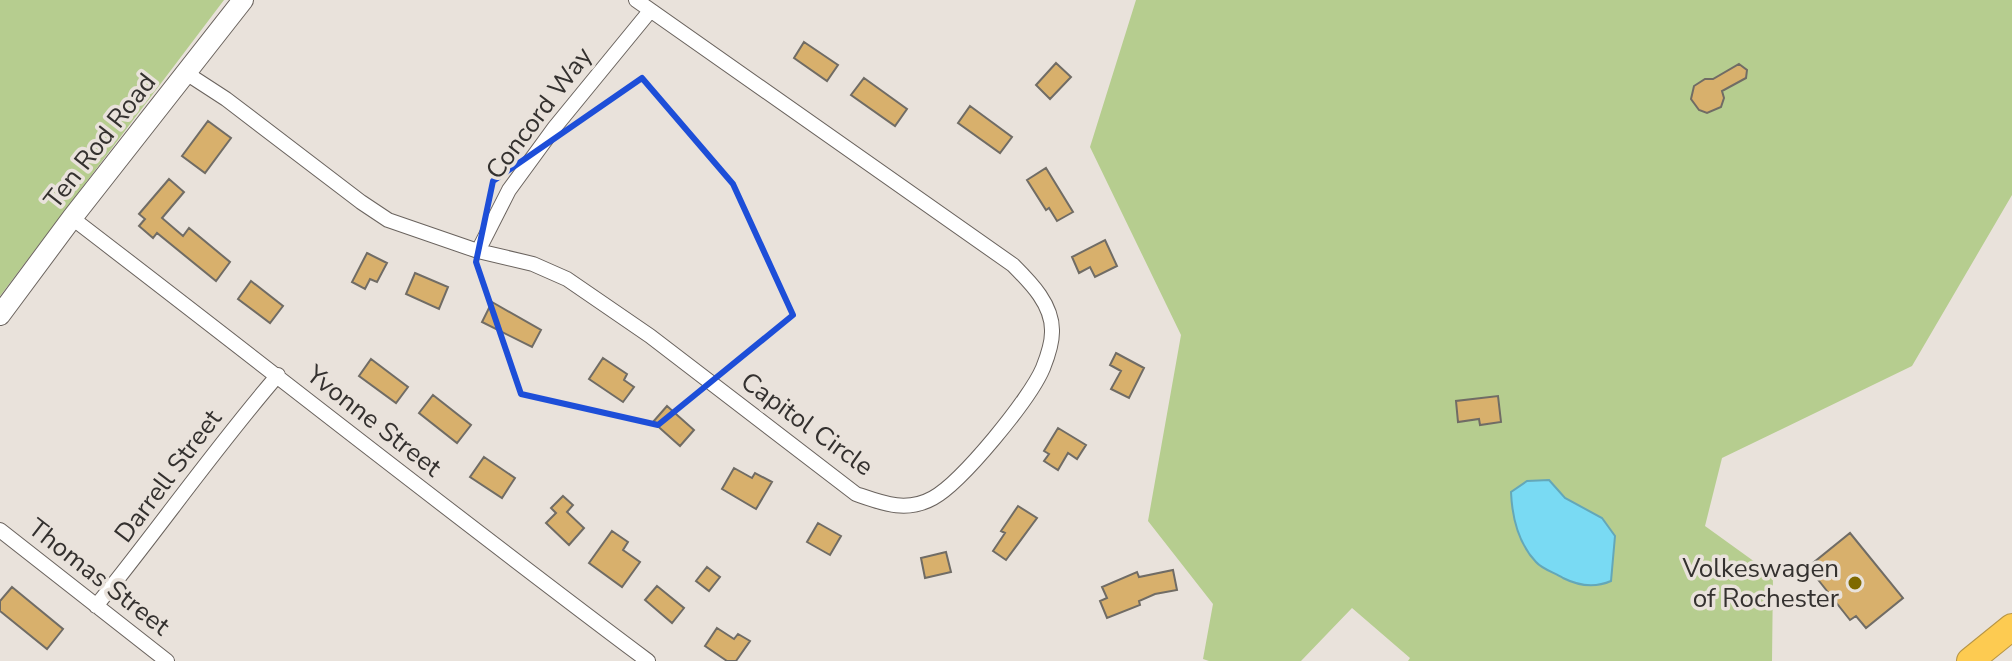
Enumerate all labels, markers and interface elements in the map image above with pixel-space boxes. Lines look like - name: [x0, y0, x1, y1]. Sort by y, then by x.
- street label: Concord Way: [478, 39, 601, 186]
- street label: Ten Rod Road: [36, 66, 164, 216]
- street label: Yvonne Street: [298, 357, 449, 485]
- street label: Capitol Circle: [734, 364, 880, 484]
- street label: Darrell Street: [106, 402, 230, 550]
- street label: Thomas Street: [21, 511, 178, 644]
- place label: Volkeswagen of Rochester: [1681, 551, 1840, 616]
- marker: Volkeswagen of Rochester: [1846, 574, 1864, 592]

